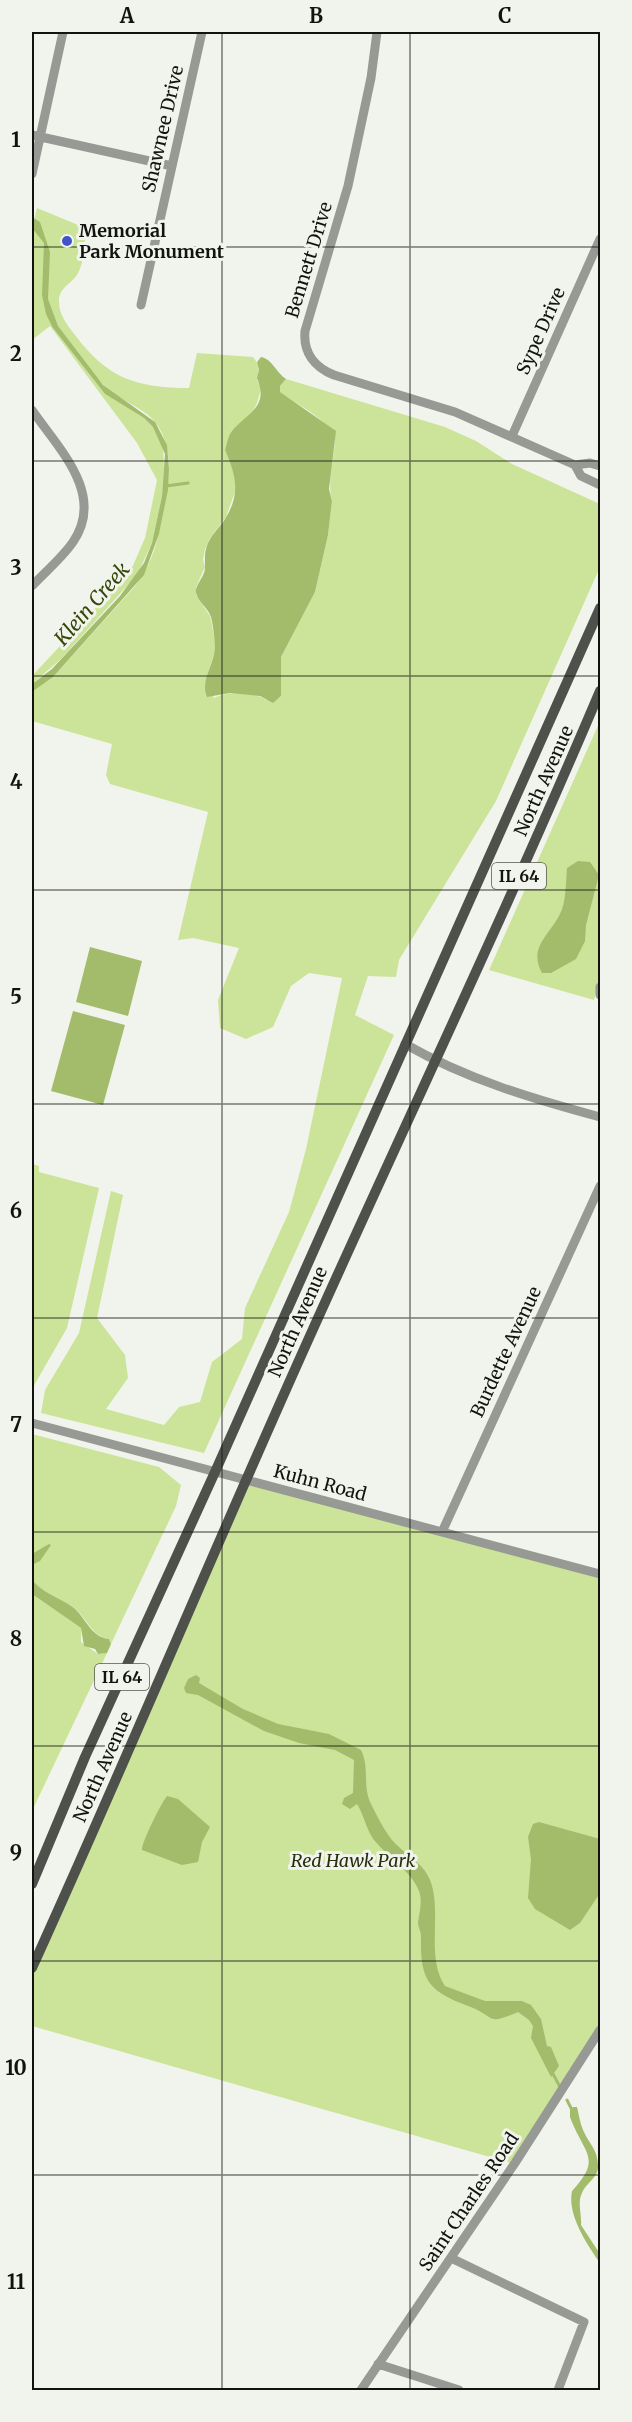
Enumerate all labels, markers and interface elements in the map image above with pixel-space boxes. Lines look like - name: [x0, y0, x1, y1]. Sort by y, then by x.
- text: A: [119, 3, 135, 28]
- text: B: [309, 3, 323, 28]
- text: C: [498, 3, 512, 28]
- street label: Shawnee Drive: [137, 63, 188, 195]
- text: 1: [11, 127, 21, 152]
- street label: Bennett Drive: [280, 199, 337, 321]
- place label: Memorial Park Monument: [79, 219, 225, 263]
- marker: Memorial Park Monument: [60, 234, 74, 248]
- street label: Sype Drive: [511, 284, 570, 378]
- text: 2: [10, 341, 22, 366]
- text: 3: [10, 555, 22, 580]
- water label: Klein Creek: [48, 557, 135, 651]
- street label: North Avenue: [509, 722, 578, 840]
- text: 4: [10, 769, 23, 794]
- road number: IL 64: [492, 863, 546, 889]
- text: 5: [10, 984, 22, 1009]
- text: 6: [10, 1198, 22, 1223]
- street label: North Avenue: [263, 1263, 332, 1381]
- street label: Burdette Avenue: [465, 1283, 546, 1421]
- text: 7: [10, 1412, 22, 1437]
- street label: Kuhn Road: [271, 1459, 369, 1506]
- text: 8: [10, 1626, 22, 1651]
- road number: IL 64: [95, 1664, 149, 1690]
- street label: North Avenue: [68, 1708, 137, 1826]
- text: 9: [10, 1840, 22, 1865]
- park label: Red Hawk Park: [291, 1849, 415, 1872]
- text: 10: [5, 2055, 27, 2080]
- street label: Saint Charles Road: [414, 2128, 524, 2275]
- text: 11: [7, 2269, 25, 2294]

